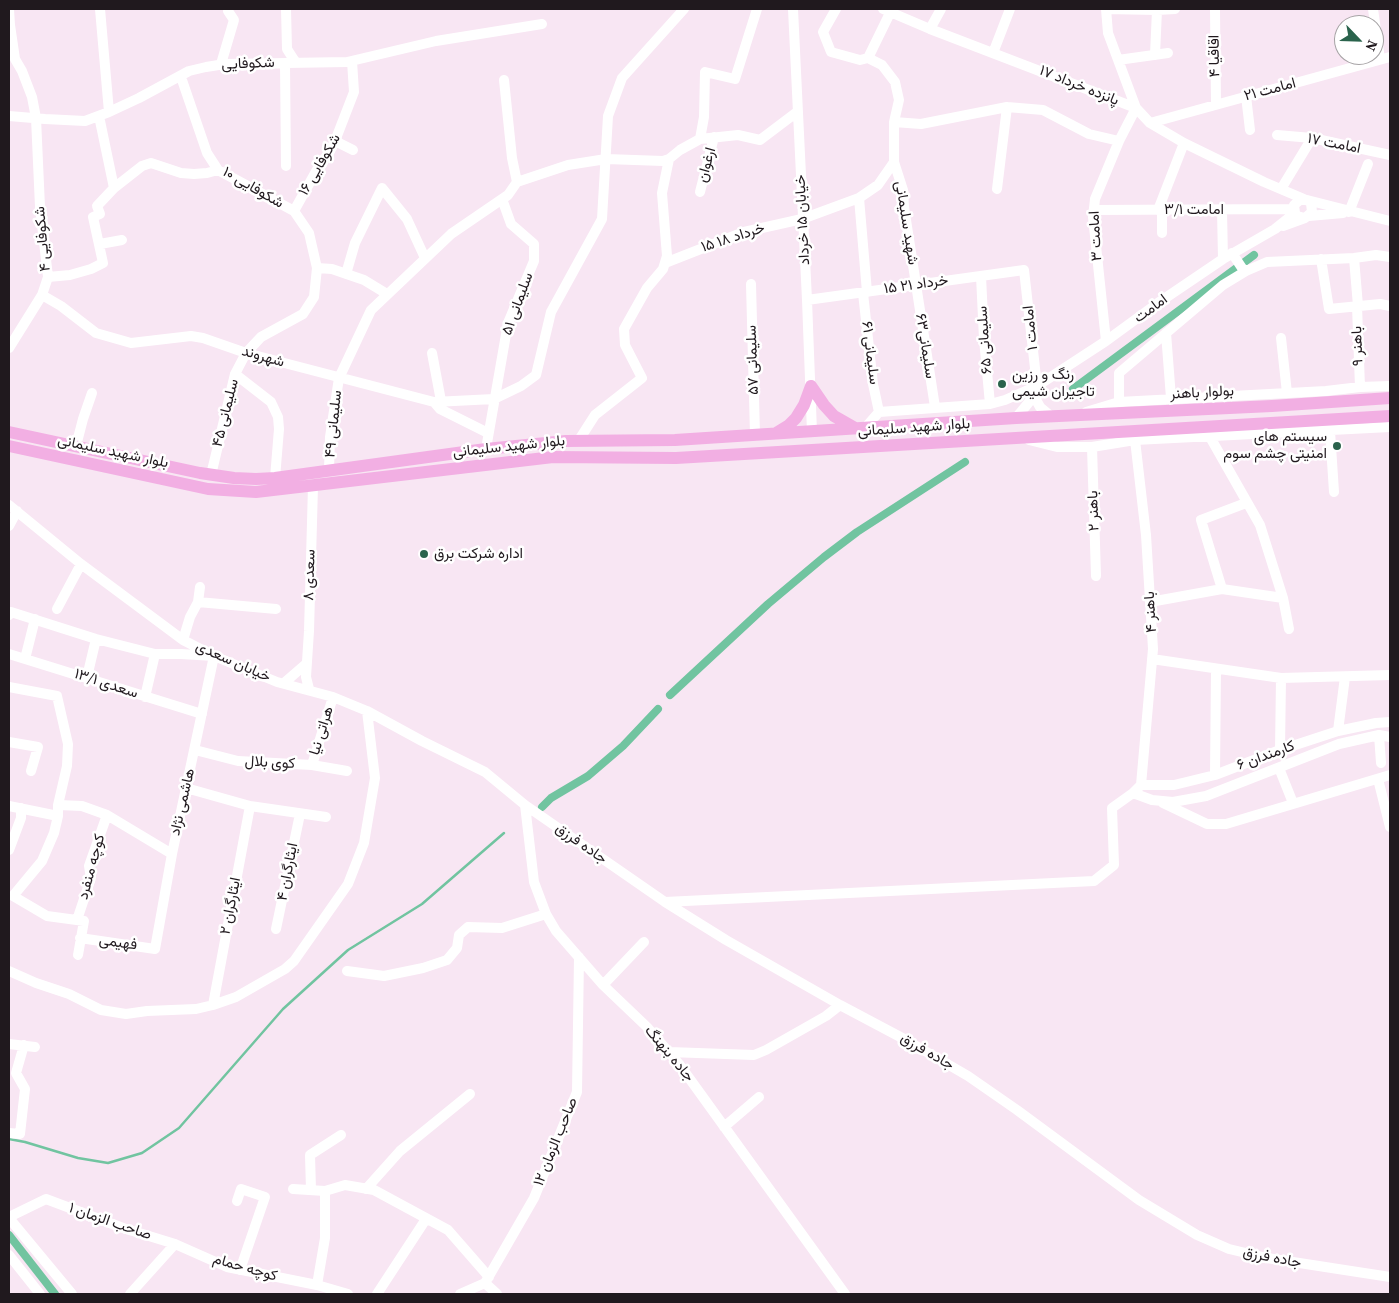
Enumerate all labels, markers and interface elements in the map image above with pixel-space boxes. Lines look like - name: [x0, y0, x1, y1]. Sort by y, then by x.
- north arrow: [1334, 15, 1384, 65]
- street label: اقاقیا ۴: [1206, 35, 1224, 77]
- text: N: [1361, 37, 1383, 54]
- street label: شکوفایی: [221, 54, 275, 74]
- street label: پانزده خرداد ۱۷: [1037, 62, 1121, 110]
- street label: امامت ۲۱: [1242, 74, 1298, 106]
- street label: امامت ۱۷: [1306, 130, 1362, 158]
- street label: شکوفایی ۱۶: [295, 131, 345, 199]
- street label: ارغوان: [694, 145, 720, 185]
- street label: شکوفایی ۱۰: [219, 163, 287, 213]
- street label: خیابان ۱۵ خرداد: [792, 174, 814, 266]
- street label: شهید سلیمانی: [890, 180, 922, 266]
- street label: امامت ۳/۱: [1164, 201, 1224, 219]
- street label: شکوفایی ۴: [31, 206, 55, 272]
- street label: امامت ۳: [1086, 210, 1106, 262]
- street label: ۱۵ خرداد ۱۸: [699, 219, 767, 257]
- street label: سلیمانی ۵۱: [498, 270, 538, 338]
- street label: ۱۵ خرداد ۲١: [883, 272, 949, 298]
- street label: امامت: [1131, 291, 1171, 327]
- street label: سلیمانی ۶۵: [974, 305, 996, 375]
- street label: امامت ۱: [1020, 305, 1042, 351]
- street label: سلیمانی۶۳: [911, 312, 939, 380]
- street label: سلیمانی ۶۱: [857, 320, 883, 386]
- street label: سلیمانی ۵۷: [743, 325, 763, 395]
- street label: باهنر ۹: [1348, 326, 1368, 366]
- street label: شهروند: [239, 342, 287, 372]
- place label: رنگ و رزین تاجیران شیمی: [1012, 366, 1095, 401]
- street label: سلیمانی ۴۵: [209, 377, 243, 449]
- marker: رنگ و رزین تاجیران شیمی: [996, 378, 1008, 390]
- street label: بولوار باهنر: [1170, 382, 1234, 404]
- street label: سلیمانی ۴۹: [322, 389, 346, 459]
- street label: بلوار شهید سلیمانی: [857, 415, 971, 441]
- place label: سیستم های امنیتی چشم سوم: [1223, 428, 1327, 463]
- street label: بلوار شهید سلیمانی: [56, 431, 170, 473]
- street label: بلوار شهید سلیمانی: [452, 432, 566, 462]
- marker: سیستم های امنیتی چشم سوم: [1331, 440, 1343, 452]
- street label: باهنر ۲: [1084, 490, 1104, 532]
- place label: اداره شرکت برق: [434, 545, 523, 563]
- marker: اداره شرکت برق: [418, 548, 430, 560]
- street label: سعدی ۸: [300, 549, 320, 601]
- street label: باهنر ۴: [1141, 591, 1161, 633]
- street label: خیابان سعدی: [193, 637, 273, 687]
- street label: سعدی ۱۳/۱: [72, 665, 140, 703]
- street label: هراتی نیا: [306, 704, 338, 758]
- street label: کارمندان ۶: [1235, 737, 1297, 775]
- street label: کوی بلال: [244, 753, 296, 773]
- street label: هاشمی نژاد: [167, 767, 199, 837]
- street label: جاده فرزق: [552, 820, 610, 868]
- street label: کوچه منفرد: [75, 832, 109, 902]
- street label: ایثارگران ۴: [274, 841, 302, 903]
- street label: ایثارگران ۲: [217, 876, 245, 936]
- street label: فهیمی: [98, 931, 138, 955]
- street label: جاده بنهنگ: [640, 1022, 698, 1086]
- street label: جاده فرزق: [897, 1029, 957, 1075]
- street label: صاحب الزمان ۱۲: [530, 1095, 582, 1189]
- street label: صاحب الزمان ۱: [66, 1199, 154, 1245]
- street label: جاده فرزق: [1241, 1244, 1303, 1272]
- street label: کوچه حمام: [211, 1250, 279, 1286]

